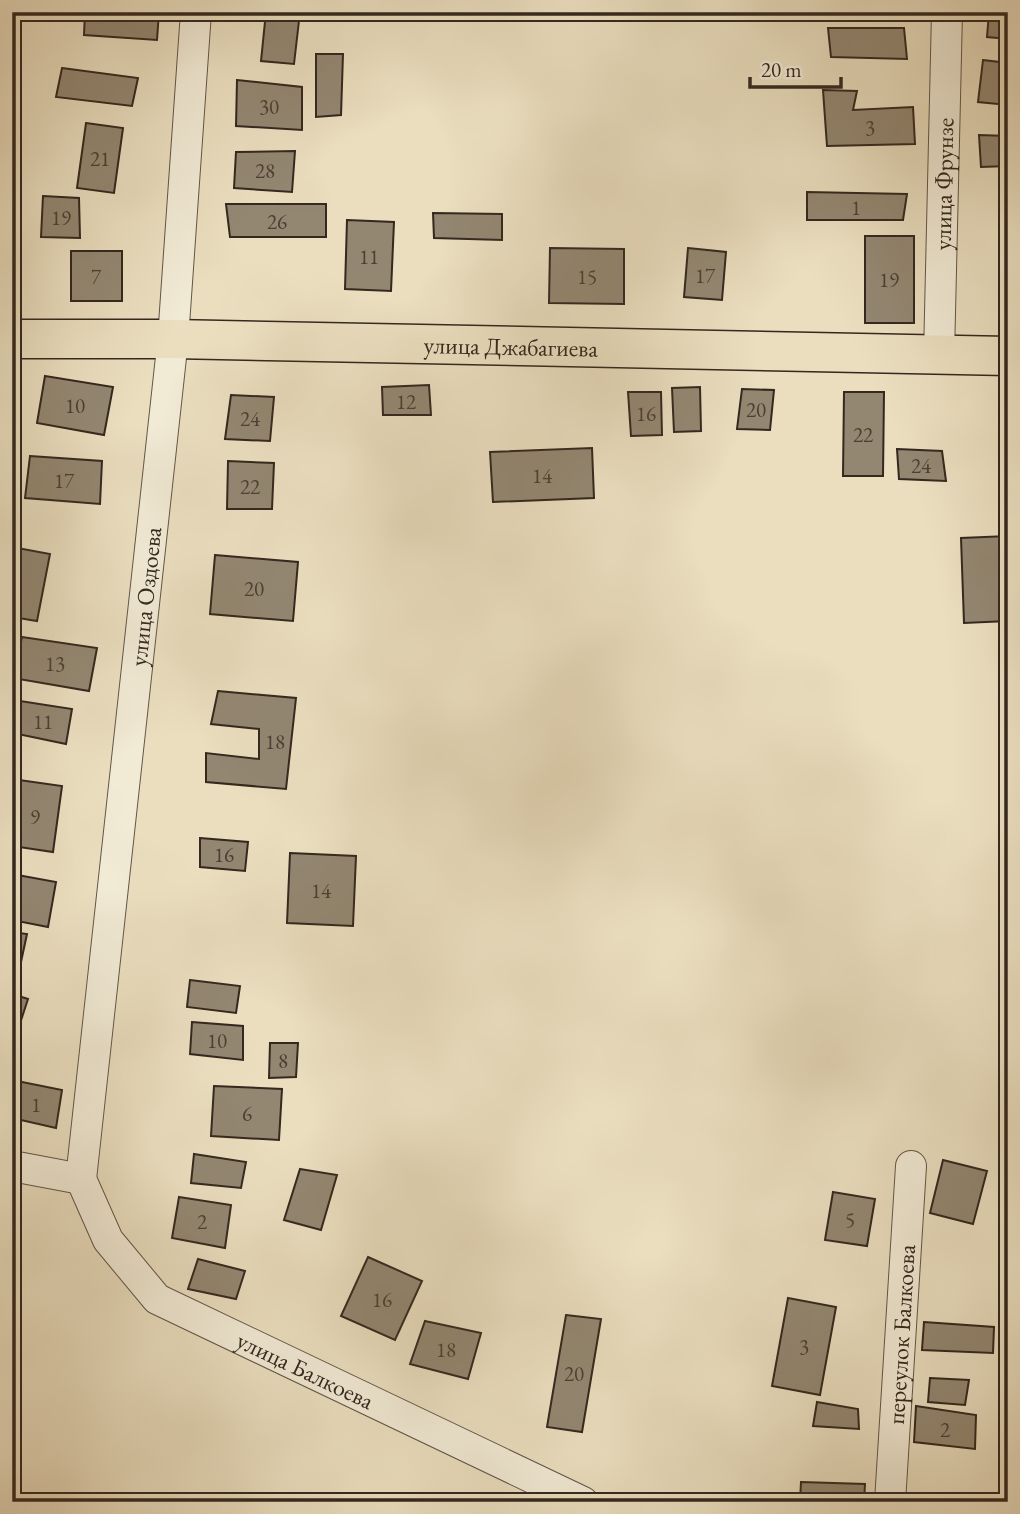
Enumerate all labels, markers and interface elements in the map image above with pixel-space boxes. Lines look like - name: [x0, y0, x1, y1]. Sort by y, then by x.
- scale bar: [750, 46, 842, 90]
- text: 20 m: [761, 56, 802, 83]
- house number: 30: [259, 93, 279, 120]
- house number: 3: [865, 114, 875, 141]
- street label: улица Фрунзе: [926, 117, 960, 251]
- house number: 21: [90, 145, 110, 172]
- house number: 28: [255, 157, 275, 184]
- house number: 1: [851, 194, 861, 221]
- house number: 19: [51, 204, 71, 231]
- house number: 26: [267, 208, 287, 235]
- house number: 11: [359, 243, 379, 270]
- house number: 17: [695, 262, 716, 289]
- house number: 7: [91, 263, 102, 290]
- house number: 15: [577, 263, 597, 290]
- house number: 19: [879, 266, 899, 293]
- street label: улица Джабагиева: [423, 329, 599, 363]
- house number: 12: [396, 388, 416, 415]
- house number: 10: [65, 392, 85, 419]
- house number: 20: [746, 396, 766, 423]
- house number: 16: [636, 400, 656, 427]
- house number: 24: [240, 405, 261, 432]
- house number: 22: [853, 421, 873, 448]
- house number: 24: [911, 452, 932, 479]
- house number: 14: [532, 462, 553, 489]
- house number: 17: [54, 467, 75, 494]
- house number: 22: [240, 473, 260, 500]
- street label: улица Оздоева: [122, 525, 168, 668]
- house number: 20: [244, 575, 264, 602]
- house number: 13: [45, 650, 65, 677]
- house number: 11: [33, 708, 53, 735]
- house number: 18: [265, 728, 285, 755]
- house number: 9: [30, 803, 40, 830]
- house number: 16: [214, 841, 234, 868]
- house number: 14: [311, 877, 332, 904]
- house number: 10: [207, 1027, 227, 1054]
- house number: 8: [278, 1047, 288, 1074]
- house number: 1: [31, 1091, 41, 1118]
- house number: 6: [242, 1100, 252, 1127]
- house number: 5: [845, 1206, 855, 1233]
- house number: 2: [197, 1208, 207, 1235]
- street label: переулок Балкоева: [879, 1243, 922, 1425]
- house number: 16: [372, 1286, 392, 1313]
- street label: улица Балкоева: [232, 1324, 380, 1416]
- house number: 3: [799, 1333, 809, 1360]
- house number: 18: [436, 1336, 456, 1363]
- house number: 20: [564, 1360, 584, 1387]
- house number: 2: [940, 1416, 950, 1443]

